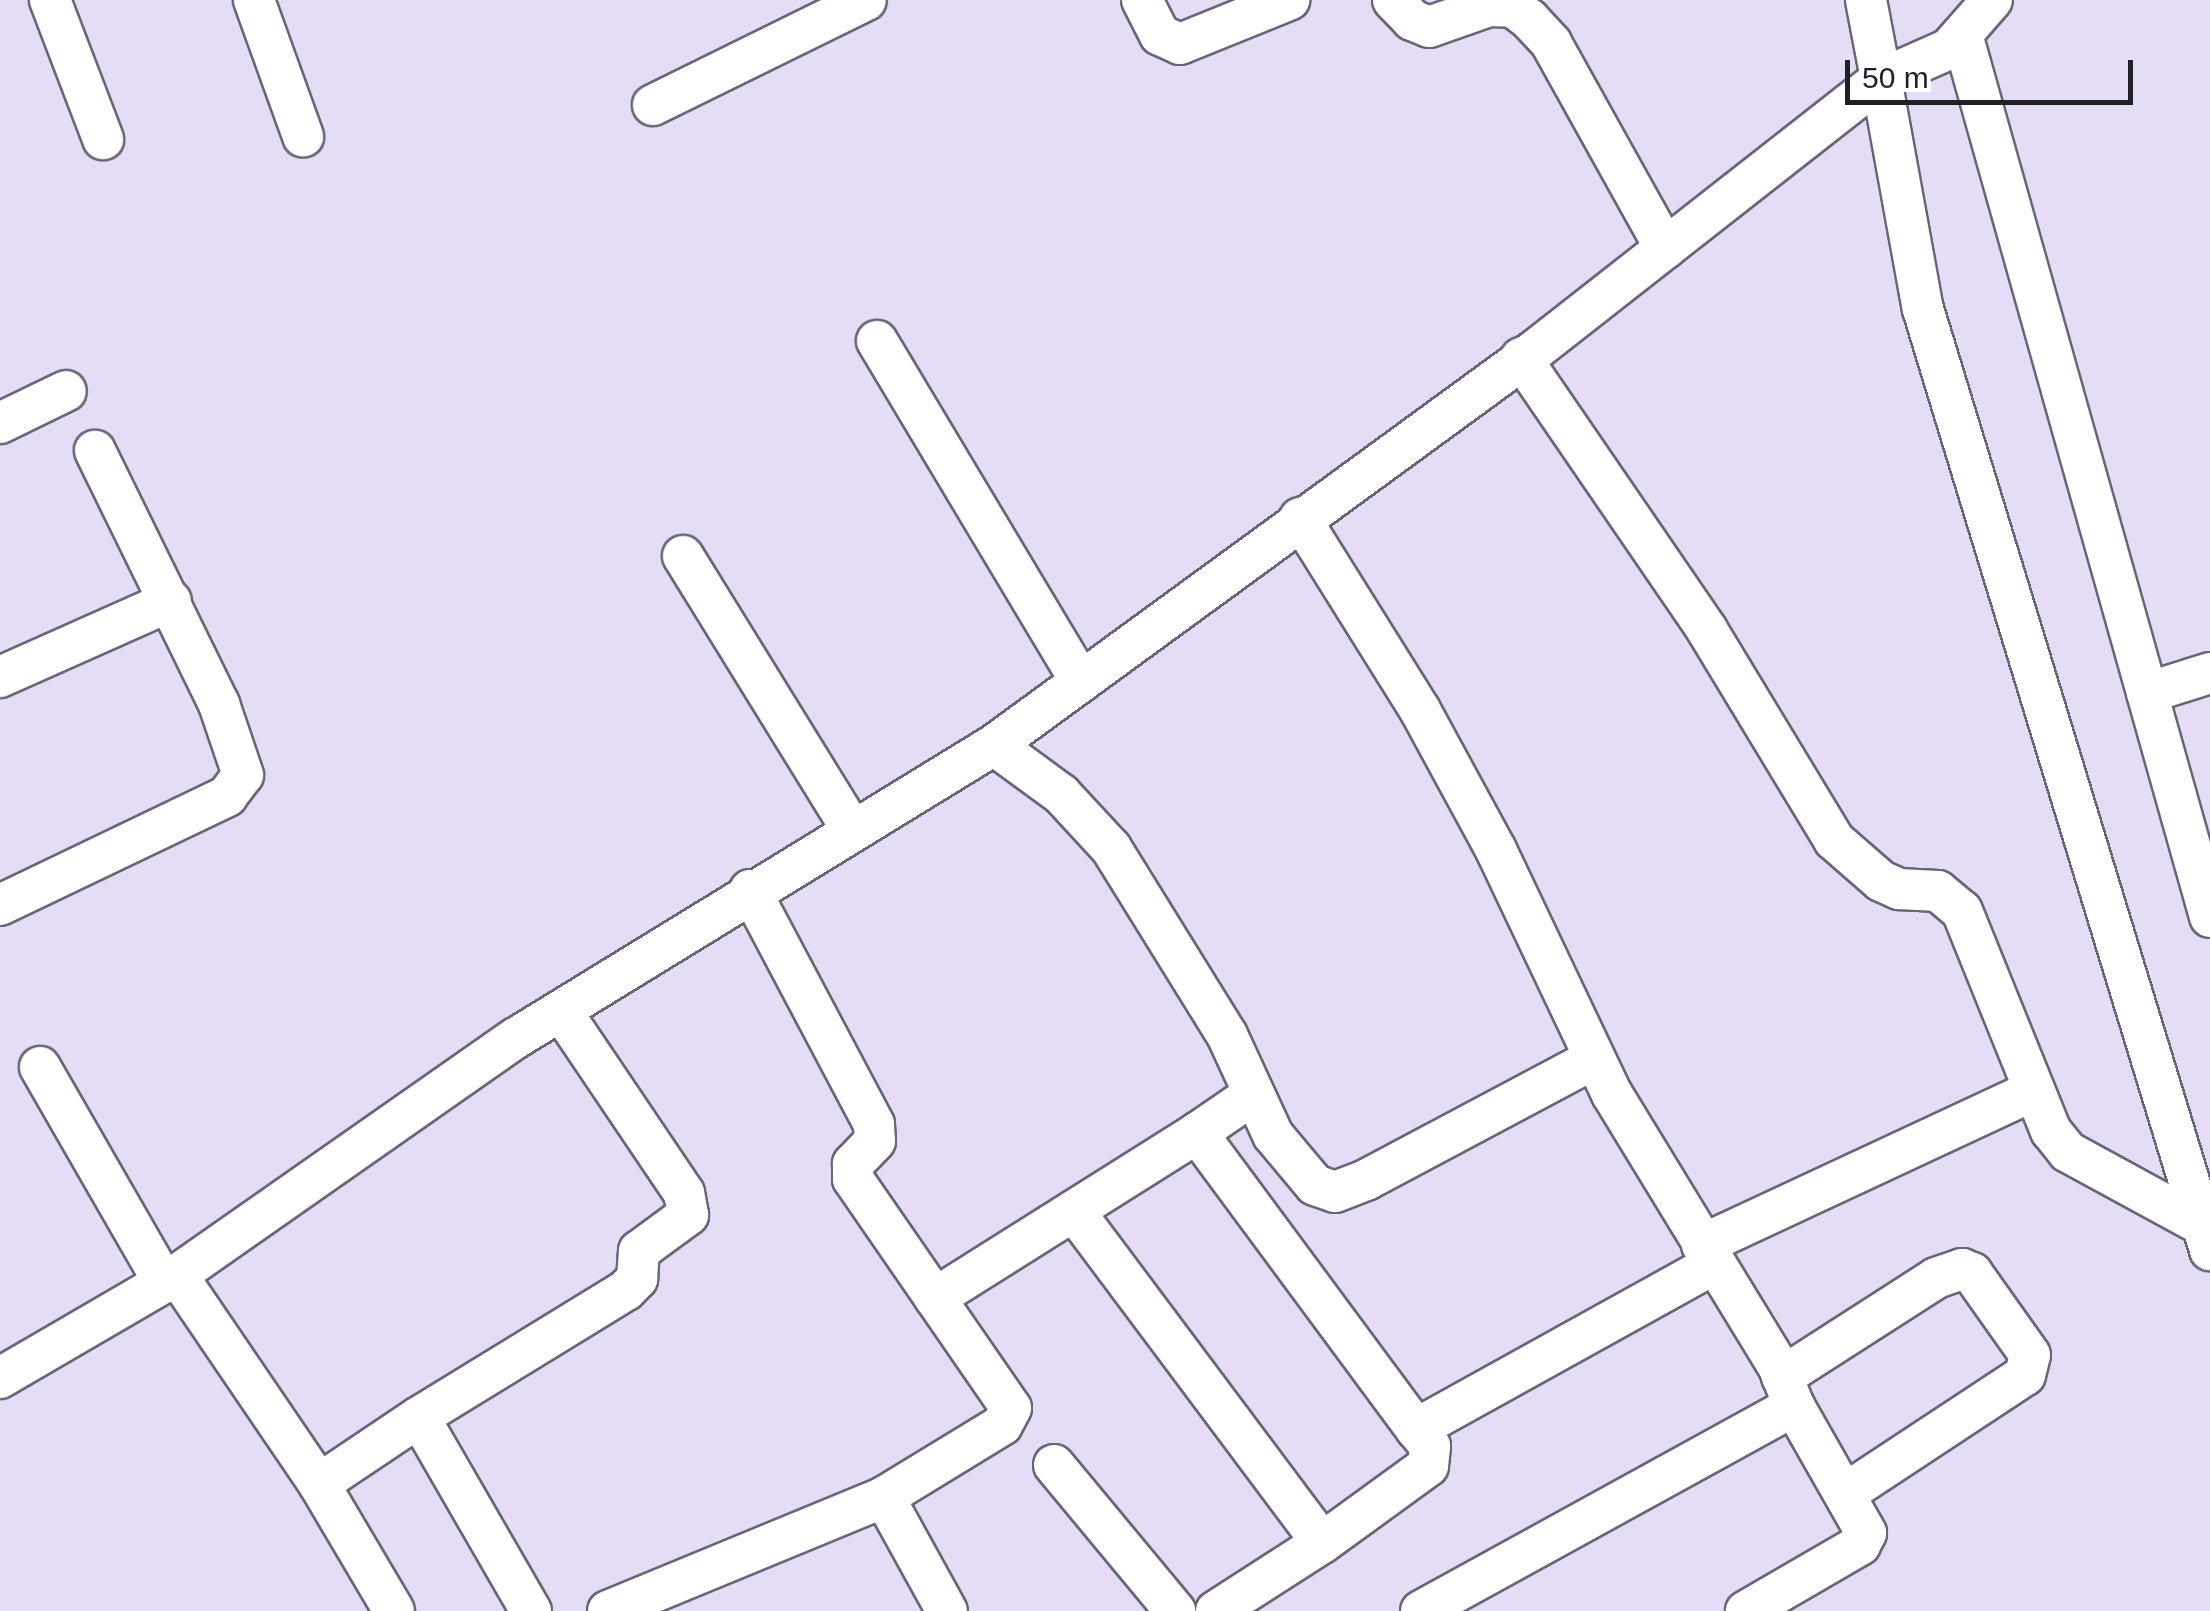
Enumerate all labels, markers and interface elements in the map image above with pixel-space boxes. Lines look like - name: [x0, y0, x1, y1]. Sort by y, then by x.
- scale bar: [1850, 40, 2138, 102]
- text: 50 m: [1862, 61, 1929, 94]

